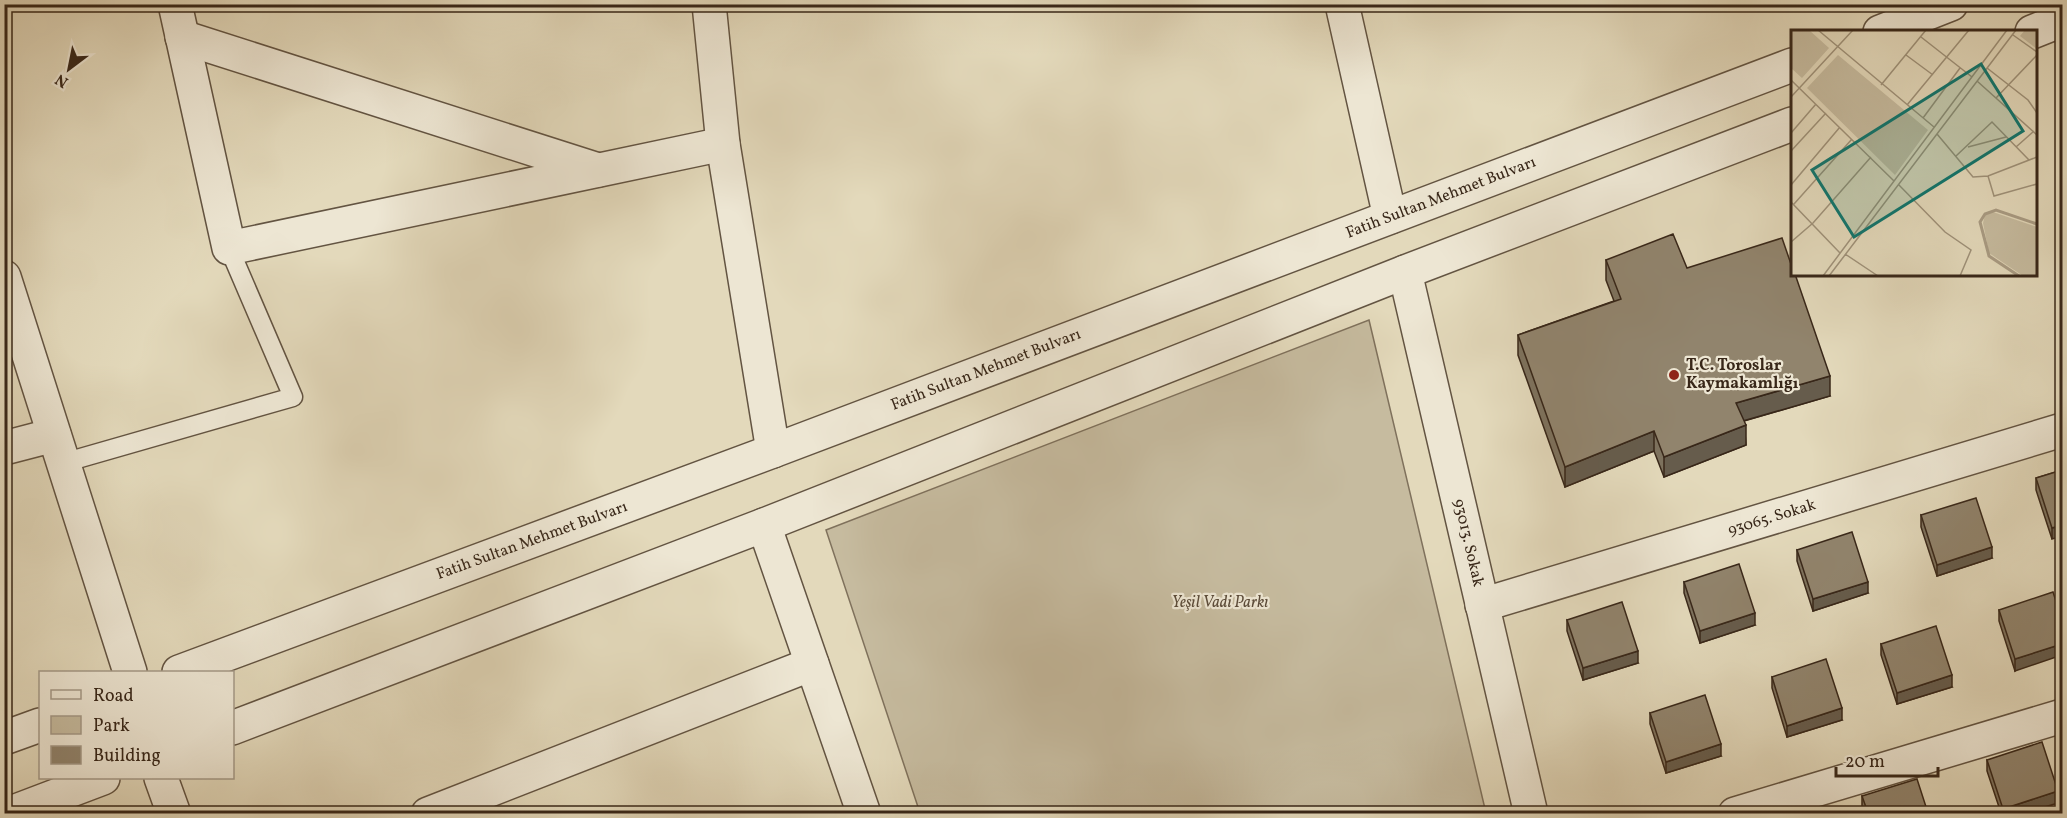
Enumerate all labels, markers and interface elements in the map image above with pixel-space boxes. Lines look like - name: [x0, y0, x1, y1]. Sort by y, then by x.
- inset map: [1791, 30, 2037, 276]
- north arrow: [39, 39, 99, 99]
- text: N: [51, 67, 73, 92]
- street label: Fatih Sultan Mehmet Bulvarı: [1343, 151, 1539, 244]
- street label: Fatih Sultan Mehmet Bulvarı: [888, 323, 1084, 416]
- place label: T.C. Toroslar Kaymakamlığı: [1686, 355, 1799, 395]
- marker: T.C. Toroslar Kaymakamlığı: [1667, 368, 1681, 382]
- street label: 93065. Sokak: [1725, 494, 1819, 542]
- street label: Fatih Sultan Mehmet Bulvarı: [433, 496, 631, 586]
- street label: 93013. Sokak: [1447, 497, 1489, 589]
- park label: Yeşil Vadi Parkı: [1172, 592, 1268, 614]
- legend: [39, 671, 234, 779]
- text: Road: [93, 684, 134, 709]
- text: Park: [93, 714, 130, 739]
- scale bar: [1836, 740, 1938, 778]
- text: Building: [93, 744, 161, 769]
- text: 20 m: [1845, 750, 1885, 775]

